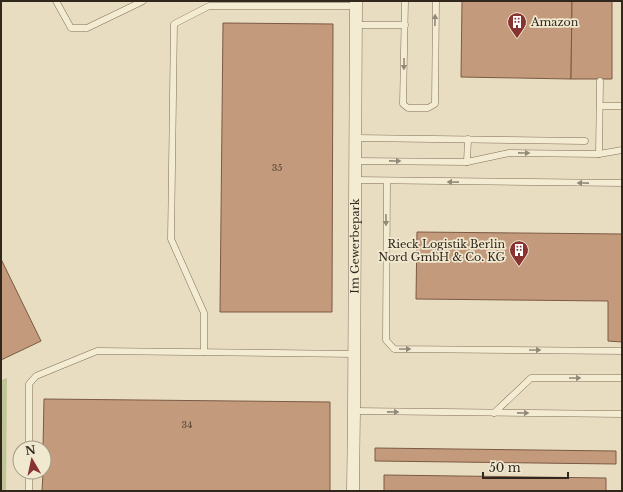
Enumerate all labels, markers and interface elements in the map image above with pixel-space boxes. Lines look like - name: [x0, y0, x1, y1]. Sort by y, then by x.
- building icon: Amazon: [506, 11, 528, 39]
- one-way arrow: [432, 13, 438, 26]
- place label: Amazon: [530, 15, 579, 29]
- one-way arrow: [401, 58, 407, 71]
- one-way arrow: [518, 150, 531, 156]
- one-way arrow: [389, 158, 402, 164]
- house number: 35: [272, 162, 282, 173]
- one-way arrow: [447, 178, 459, 185]
- one-way arrow: [576, 180, 589, 186]
- street label: Im Gewerbepark: [348, 198, 362, 294]
- one-way arrow: [383, 214, 389, 227]
- place label: Rieck Logistik Berlin Nord GmbH & Co. KG: [378, 237, 505, 264]
- building icon: Rieck Logistik Berlin Nord GmbH & Co. KG: [508, 239, 530, 267]
- one-way arrow: [399, 346, 412, 352]
- one-way arrow: [529, 347, 541, 354]
- one-way arrow: [569, 375, 582, 381]
- one-way arrow: [387, 409, 400, 415]
- one-way arrow: [517, 410, 530, 416]
- house number: 34: [182, 419, 192, 430]
- north arrow: [12, 440, 52, 480]
- text: N: [24, 442, 37, 458]
- scale bar: [483, 454, 568, 480]
- text: 50 m: [489, 460, 521, 475]

